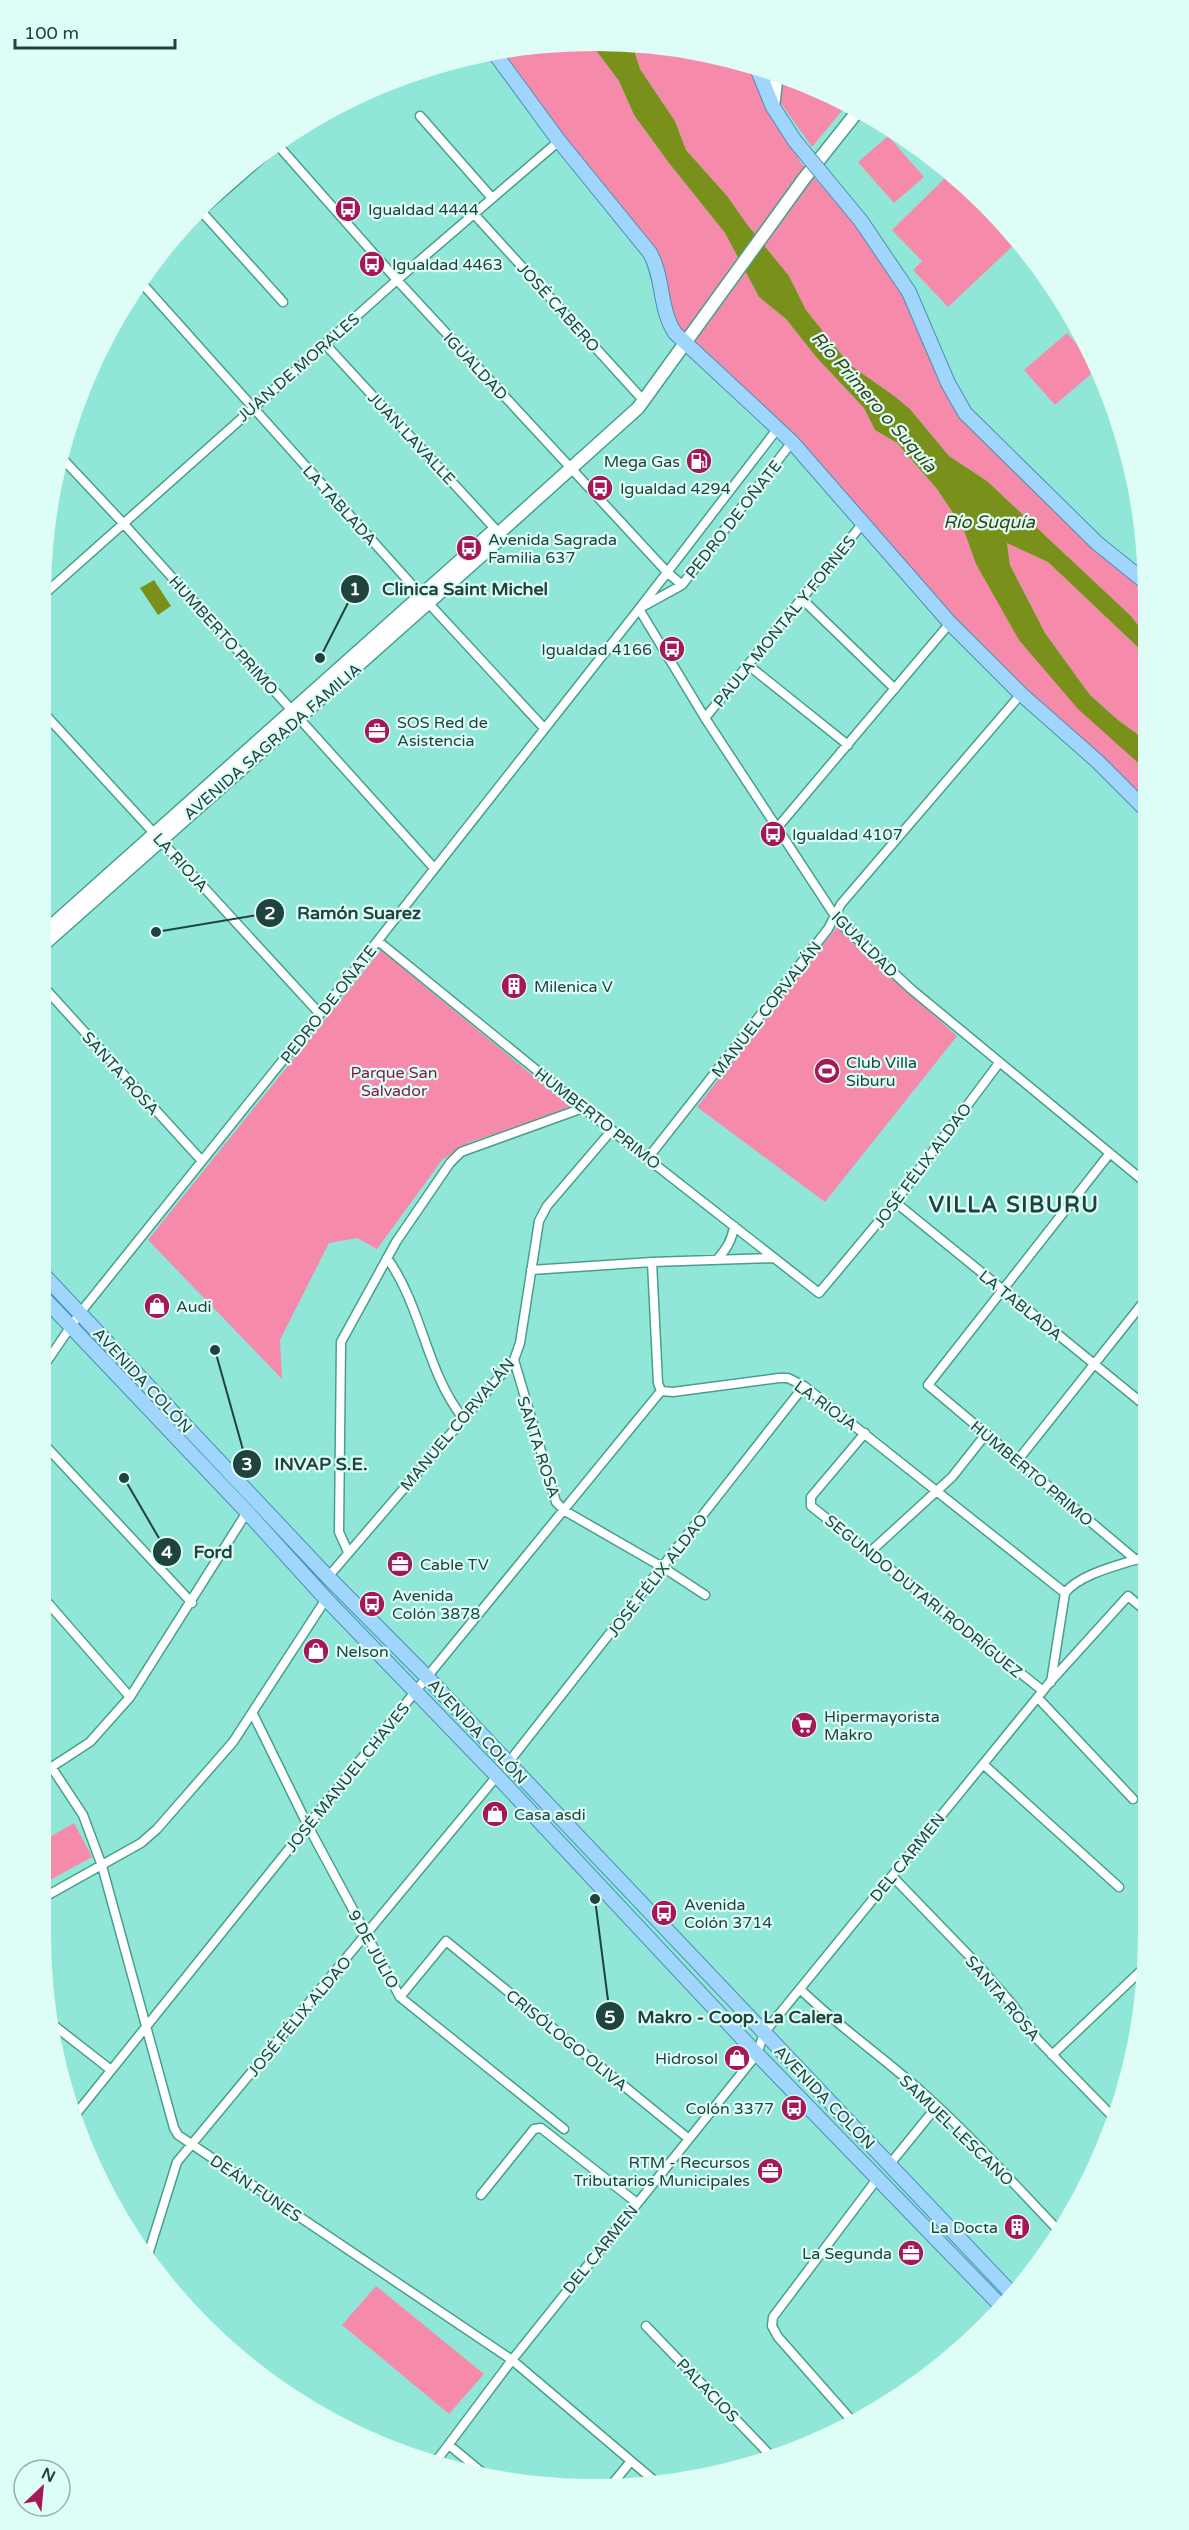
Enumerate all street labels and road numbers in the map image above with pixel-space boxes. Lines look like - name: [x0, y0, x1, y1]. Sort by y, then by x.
- street label: JOSÉ CABERO: [513, 259, 604, 357]
- street label: JUAN DE MORALES: [233, 309, 364, 426]
- street label: IGUALDAD: [439, 329, 512, 405]
- street label: JUAN LAVALLE: [363, 388, 459, 489]
- street label: PEDRO DE OÑATE: [681, 456, 786, 583]
- street label: LA TABLADA: [298, 461, 381, 550]
- street label: PAULA MONTAL Y FORNES: [709, 532, 860, 712]
- street label: HUMBERTO PRIMO: [164, 572, 282, 700]
- street label: AVENIDA SAGRADA FAMILIA: [180, 659, 366, 825]
- street label: LA RIOJA: [148, 829, 212, 897]
- street label: IGUALDAD: [827, 907, 902, 982]
- street label: MANUEL CORVALÁN: [707, 938, 826, 1082]
- street label: PEDRO DE OÑATE: [276, 941, 381, 1068]
- street label: SANTA ROSA: [77, 1028, 163, 1120]
- street label: HUMBERTO PRIMO: [531, 1063, 664, 1174]
- street label: JOSÉ FÉLIX ALDAO: [869, 1099, 976, 1232]
- street label: LA TABLADA: [975, 1266, 1066, 1345]
- street label: AVENIDA COLÓN: [88, 1324, 196, 1437]
- street label: MANUEL CORVALÁN: [396, 1354, 519, 1495]
- street label: LA RIOJA: [790, 1376, 861, 1435]
- street label: SANTA ROSA: [512, 1394, 564, 1501]
- street label: HUMBERTO PRIMO: [966, 1417, 1097, 1531]
- street label: JOSÉ FÉLIX ALDAO: [603, 1510, 712, 1641]
- street label: SEGUNDO DUTARI RODRÍGUEZ: [821, 1511, 1026, 1683]
- street label: AVENIDA COLÓN: [423, 1675, 531, 1788]
- street label: JOSÉ MANUEL CHAVES: [281, 1699, 414, 1856]
- street label: DEL CARMEN: [866, 1809, 950, 1906]
- street label: 9 DE JULIO: [343, 1907, 403, 1992]
- street label: JOSÉ FÉLIX ALDAO: [244, 1952, 356, 2081]
- street label: SANTA ROSA: [961, 1952, 1044, 2046]
- street label: CRISÓLOGO OLIVA: [502, 1986, 631, 2096]
- street label: AVENIDA COLÓN: [770, 2042, 879, 2154]
- street label: SAMUEL LESCANO: [895, 2071, 1018, 2190]
- street label: DEÁN FUNES: [206, 2151, 305, 2227]
- street label: DEL CARMEN: [559, 2201, 643, 2298]
- street label: PALACIOS: [672, 2355, 743, 2427]

